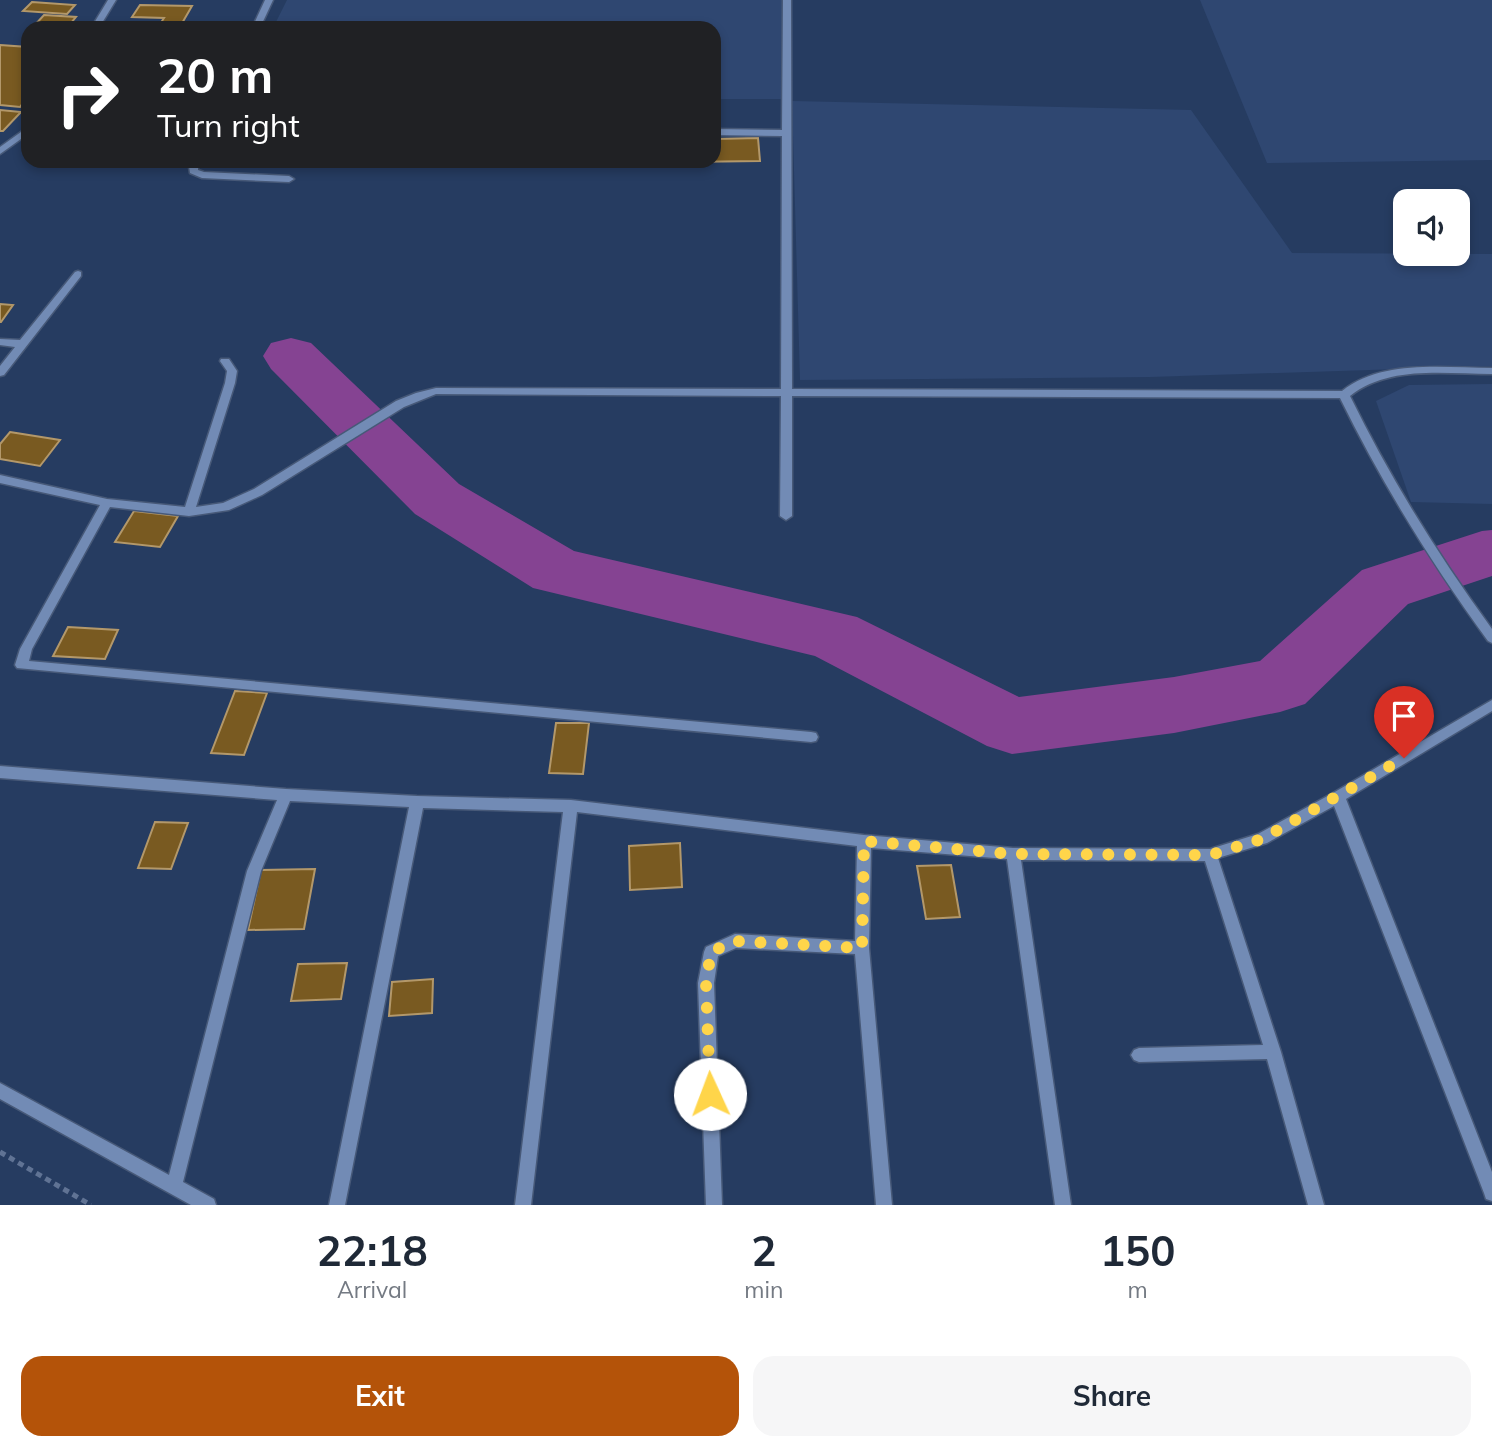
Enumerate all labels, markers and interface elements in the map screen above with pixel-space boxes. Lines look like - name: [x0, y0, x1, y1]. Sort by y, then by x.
- text: 20 m: [157, 44, 273, 105]
- icon: right: [42, 49, 133, 140]
- text: Turn right: [157, 105, 300, 145]
- map controls: [1393, 189, 1470, 266]
- button: sound: [1393, 189, 1470, 266]
- pin: [1374, 686, 1434, 758]
- icon: arrive: [1385, 697, 1423, 735]
- position arrow: [673, 1057, 747, 1131]
- text: 22:18: [317, 1224, 428, 1277]
- text: 2: [751, 1224, 776, 1277]
- text: 150: [1100, 1224, 1175, 1277]
- text: Arrival: [337, 1275, 407, 1304]
- text: min: [744, 1275, 783, 1304]
- text: m: [1128, 1275, 1148, 1304]
- button: Exit: [21, 1356, 739, 1436]
- button: Share: [753, 1356, 1471, 1436]

